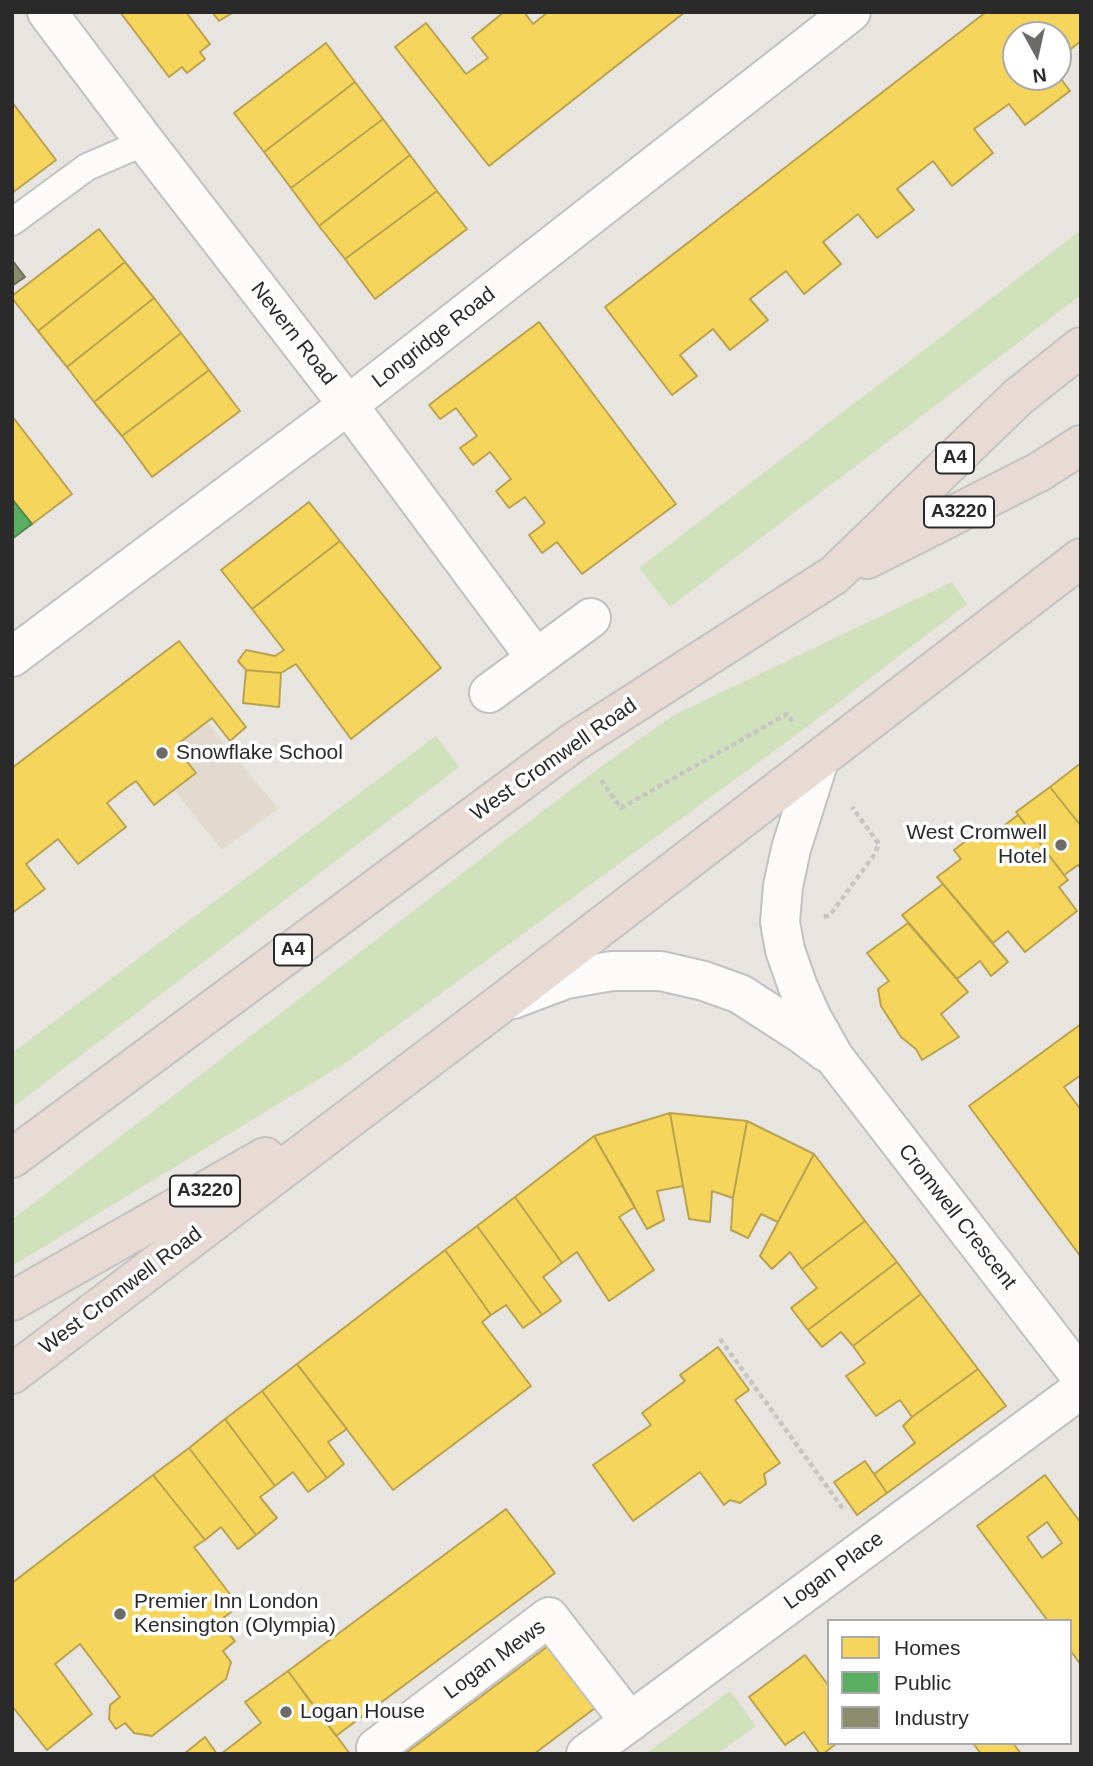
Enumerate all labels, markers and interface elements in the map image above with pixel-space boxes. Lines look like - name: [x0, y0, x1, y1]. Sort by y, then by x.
- north arrow: [1002, 21, 1072, 91]
- text: N: [1031, 64, 1048, 87]
- street label: Nevern Road: [245, 277, 341, 391]
- street label: Longridge Road: [367, 282, 501, 394]
- road number: A4: [936, 442, 974, 474]
- road number: A3220: [924, 496, 994, 527]
- street label: West Cromwell Road: [466, 693, 642, 827]
- place label: Snowflake School: [176, 740, 343, 766]
- marker: Snowflake School: [154, 745, 170, 761]
- place label: West Cromwell Hotel: [906, 820, 1047, 870]
- marker: West Cromwell Hotel: [1053, 837, 1069, 853]
- road number: A4: [274, 934, 312, 966]
- street label: Cromwell Crescent: [892, 1139, 1022, 1295]
- road number: A3220: [170, 1176, 240, 1206]
- street label: West Cromwell Road: [35, 1222, 207, 1360]
- street label: Logan Place: [779, 1526, 889, 1616]
- place label: Premier Inn London Kensington (Olympia): [134, 1589, 336, 1639]
- marker: Premier Inn London Kensington (Olympia): [112, 1606, 128, 1622]
- street label: Logan Mews: [439, 1615, 551, 1705]
- legend: [827, 1619, 1072, 1745]
- text: Homes: [894, 1636, 961, 1659]
- text: Public: [894, 1671, 951, 1694]
- place label: Logan House: [300, 1699, 425, 1725]
- marker: Logan House: [278, 1704, 294, 1720]
- text: Industry: [894, 1706, 969, 1729]

